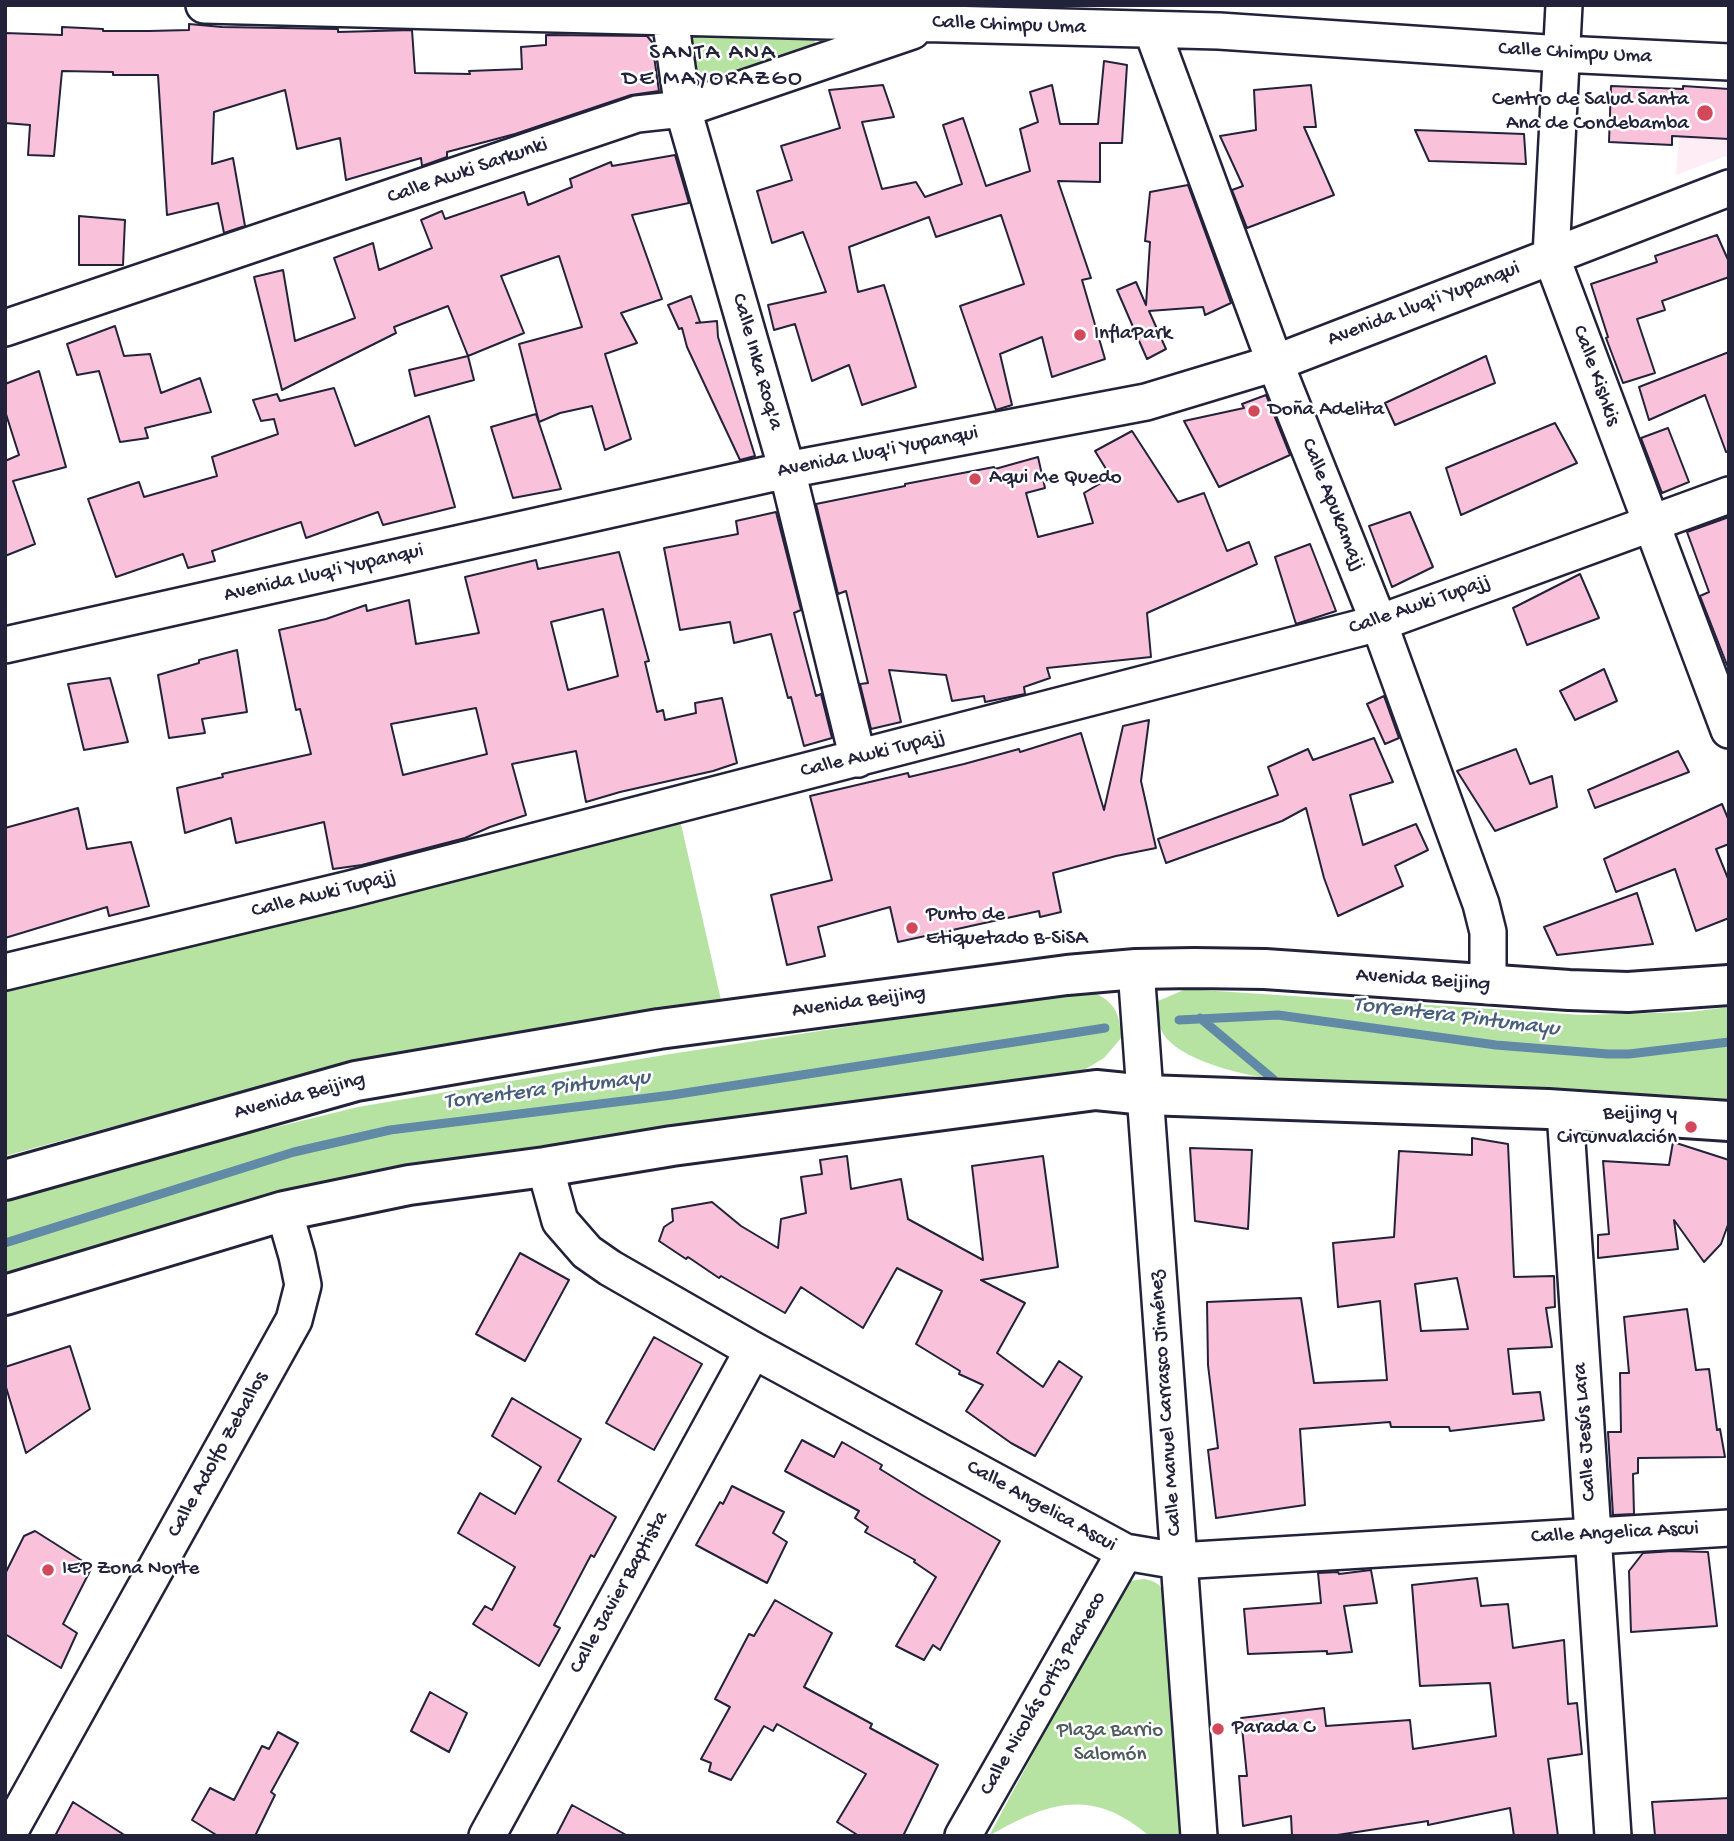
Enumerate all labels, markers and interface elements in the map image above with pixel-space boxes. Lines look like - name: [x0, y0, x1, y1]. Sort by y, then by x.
- street label: Calle Chimpu Uma: [932, 11, 1086, 41]
- street label: Calle Chimpu Uma: [1497, 37, 1653, 71]
- district label: SANTA ANA DE MAYORAZGO: [624, 40, 802, 94]
- place label: Centro de Salud Santa Ana de Condebamba: [1492, 88, 1689, 138]
- marker: Centro de Salud Santa Ana de Condebamba: [1695, 103, 1715, 123]
- street label: Calle Awki Sarkunki: [385, 133, 551, 211]
- street label: Avenida Lluq'i Yupanqui: [1324, 257, 1524, 353]
- street label: Calle Inka Roq'a: [725, 291, 787, 433]
- place label: InflaPark: [1094, 322, 1172, 348]
- street label: Calle Kishkis: [1565, 322, 1625, 430]
- marker: InflaPark: [1072, 327, 1088, 343]
- place label: Doña Adelita: [1268, 398, 1384, 424]
- marker: Doña Adelita: [1246, 403, 1262, 419]
- street label: Avenida Lluq'i Yupanqui: [775, 421, 981, 485]
- street label: Calle Apukamajj: [1294, 435, 1370, 575]
- place label: Aqui Me Quedo: [989, 466, 1122, 492]
- marker: Aqui Me Quedo: [967, 471, 983, 487]
- street label: Avenida Lluq'i Yupanqui: [222, 539, 426, 609]
- street label: Calle Awki Tupajj: [1346, 570, 1494, 642]
- street label: Calle Awki Tupajj: [798, 725, 948, 785]
- street label: Calle Awki Tupajj: [249, 865, 399, 925]
- place label: Punto de Etiquetado B-SiSA: [926, 903, 1088, 953]
- marker: Punto de Etiquetado B-SiSA: [904, 920, 920, 936]
- street label: Avenida Beijing: [1355, 964, 1491, 998]
- street label: Avenida Beijing: [791, 981, 927, 1025]
- water label: Torrentera Pintumayu: [1351, 992, 1561, 1044]
- water label: Torrentera Pintumayu: [442, 1065, 652, 1117]
- street label: Avenida Beijing: [232, 1067, 368, 1127]
- place label: Beijing y Circunvalación: [1557, 1102, 1677, 1152]
- marker: Beijing y Circunvalación: [1683, 1119, 1699, 1135]
- street label: Calle Manuel Carrasco Jiménez: [1145, 1269, 1189, 1537]
- street label: Calle Jesús Lara: [1569, 1362, 1603, 1502]
- street label: Calle Adolfo Zeballos: [163, 1368, 275, 1542]
- street label: Calle Angelica Ascui: [961, 1455, 1121, 1559]
- street label: Calle Javier Baptista: [565, 1507, 675, 1679]
- street label: Calle Angelica Ascui: [1531, 1517, 1699, 1551]
- place label: IEP Zona Norte: [62, 1557, 199, 1583]
- marker: IEP Zona Norte: [40, 1562, 56, 1578]
- street label: Calle Nicolás Ortiz Pacheco: [975, 1588, 1113, 1800]
- place label: Parada C: [1232, 1716, 1315, 1742]
- park label: Plaza Barrio Salomón: [1057, 1719, 1163, 1769]
- marker: Parada C: [1210, 1721, 1226, 1737]

